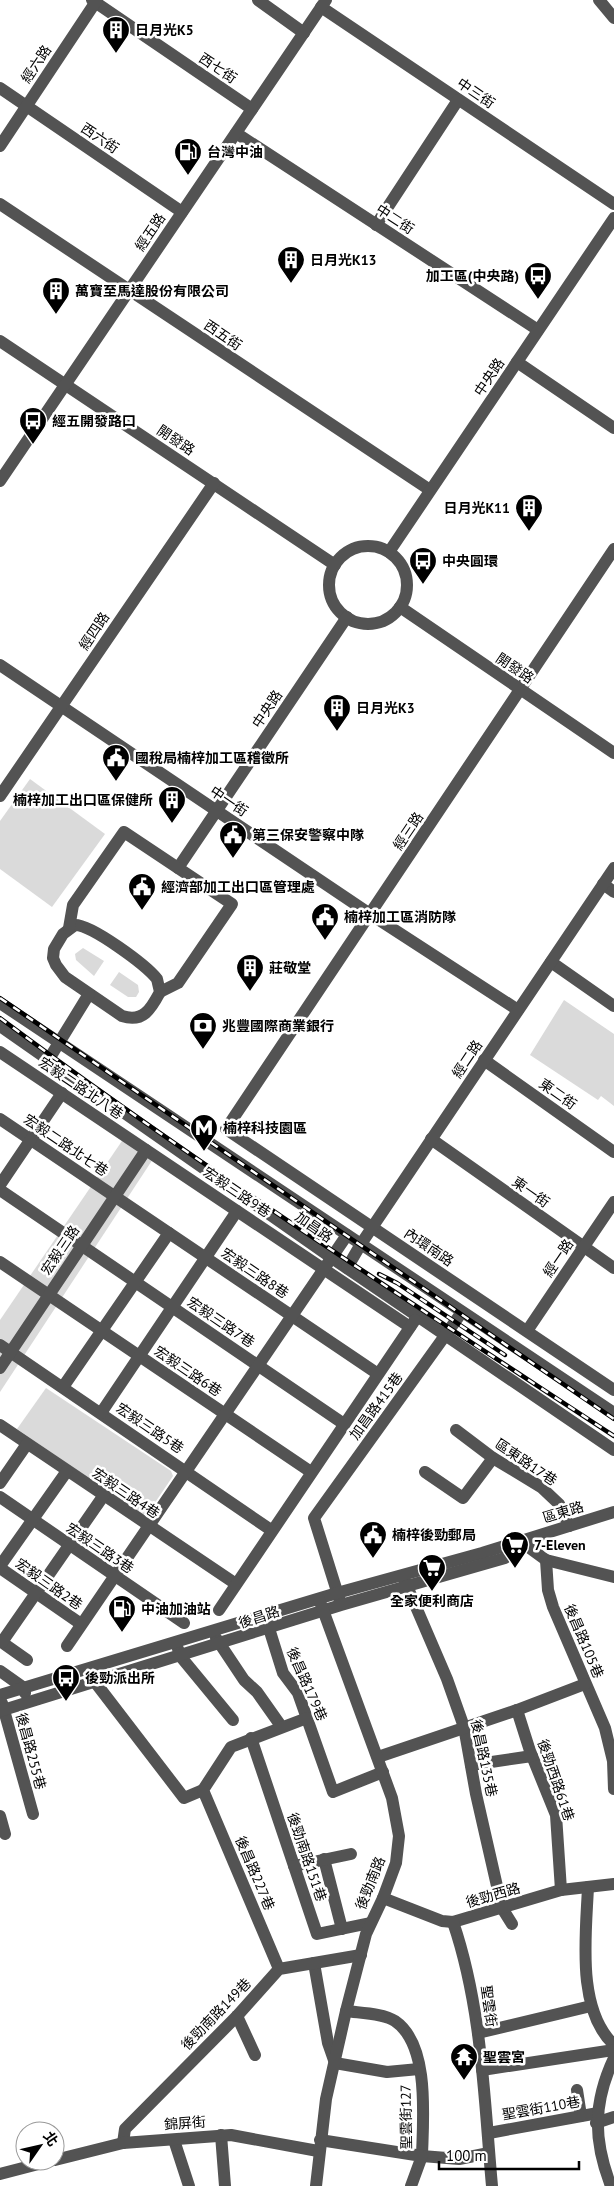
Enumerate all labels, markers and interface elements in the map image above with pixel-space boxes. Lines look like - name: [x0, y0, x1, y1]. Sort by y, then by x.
- building icon: 日月光K5: [101, 15, 131, 54]
- place label: 日月光K5: [135, 21, 194, 39]
- street label: 經六路: [17, 42, 55, 86]
- street label: 西七街: [196, 49, 240, 87]
- street label: 中三街: [454, 74, 498, 112]
- street label: 西六街: [78, 119, 122, 157]
- fuel station icon: 台灣中油: [173, 137, 203, 176]
- place label: 台灣中油: [207, 143, 263, 161]
- street label: 中二街: [372, 200, 418, 238]
- street label: 經五路: [131, 210, 169, 254]
- building icon: 日月光K13: [276, 245, 306, 284]
- place label: 日月光K13: [310, 251, 377, 269]
- bus stop icon: 加工區(中央路): [523, 261, 553, 300]
- place label: 加工區(中央路): [426, 267, 519, 285]
- building icon: 萬寶至馬達股份有限公司: [41, 276, 71, 315]
- place label: 萬寶至馬達股份有限公司: [75, 282, 229, 300]
- street label: 西五街: [201, 316, 245, 354]
- street label: 中央路: [470, 355, 508, 399]
- bus stop icon: 經五開發路口: [18, 406, 48, 445]
- place label: 經五開發路口: [52, 412, 136, 430]
- street label: 開發路: [154, 421, 198, 459]
- building icon: 日月光K11: [514, 493, 544, 532]
- place label: 日月光K11: [443, 499, 510, 517]
- bus stop icon: 中央圓環: [408, 546, 438, 585]
- place label: 中央圓環: [442, 552, 498, 570]
- street label: 經四路: [75, 609, 113, 653]
- street label: 開發路: [493, 649, 537, 687]
- street label: 中央路: [248, 687, 286, 731]
- building icon: 日月光K3: [322, 693, 352, 732]
- place label: 日月光K3: [356, 699, 415, 717]
- public building icon: 國稅局楠梓加工區稽徵所: [101, 743, 131, 782]
- place label: 國稅局楠梓加工區稽徵所: [135, 749, 289, 767]
- street label: 中一街: [207, 782, 251, 820]
- building icon: 楠梓加工出口區保健所: [157, 785, 187, 824]
- place label: 楠梓加工出口區保健所: [13, 791, 153, 809]
- street label: 經三路: [389, 809, 427, 853]
- public building icon: 第三保安警察中隊: [218, 820, 248, 859]
- place label: 第三保安警察中隊: [252, 826, 364, 844]
- public building icon: 經濟部加工出口區管理處: [127, 872, 157, 911]
- place label: 經濟部加工出口區管理處: [161, 878, 315, 896]
- public building icon: 楠梓加工區消防隊: [310, 902, 340, 941]
- place label: 楠梓加工區消防隊: [344, 908, 456, 926]
- building icon: 莊敬堂: [235, 953, 265, 992]
- place label: 莊敬堂: [269, 959, 311, 977]
- bank icon: 兆豐國際商業銀行: [188, 1011, 218, 1050]
- place label: 兆豐國際商業銀行: [222, 1017, 334, 1035]
- street label: 經二路: [448, 1037, 486, 1081]
- street label: 宏毅二路北八巷: [35, 1053, 127, 1123]
- street label: 東二街: [536, 1075, 580, 1113]
- street label: 宏毅二路北七巷: [20, 1110, 112, 1180]
- metro station icon: 楠梓科技園區: [189, 1113, 219, 1152]
- place label: 楠梓科技園區: [223, 1119, 307, 1137]
- street label: 宏毅三路9巷: [200, 1163, 274, 1221]
- street label: 東一街: [509, 1173, 553, 1211]
- street label: 加昌路: [292, 1208, 336, 1246]
- street label: 宏毅三路: [37, 1222, 83, 1278]
- street label: 內環南路: [401, 1224, 457, 1270]
- street label: 經一路: [539, 1236, 577, 1280]
- street label: 宏毅三路8巷: [218, 1244, 292, 1302]
- street label: 宏毅三路7巷: [184, 1293, 258, 1351]
- street label: 宏毅三路6巷: [151, 1342, 225, 1400]
- street label: 加昌路415巷: [346, 1369, 406, 1443]
- street label: 宏毅三路5巷: [113, 1399, 187, 1457]
- street label: 區東路17巷: [491, 1435, 561, 1489]
- street label: 宏毅三路4巷: [89, 1464, 163, 1522]
- street label: 區東路: [540, 1497, 586, 1527]
- street label: 宏毅三路3巷: [63, 1519, 137, 1577]
- public building icon: 楠梓後勁郵局: [358, 1520, 388, 1559]
- place label: 楠梓後勁郵局: [392, 1526, 476, 1544]
- supermarket icon: 7-Eleven: [500, 1530, 530, 1569]
- place label: 7-Eleven: [534, 1536, 586, 1554]
- supermarket icon: 全家便利商店: [417, 1553, 447, 1592]
- street label: 宏毅三路2巷: [12, 1554, 86, 1614]
- place label: 全家便利商店: [390, 1592, 474, 1610]
- fuel station icon: 中油加油站: [107, 1594, 137, 1633]
- place label: 中油加油站: [141, 1600, 211, 1618]
- street label: 後昌路105巷: [560, 1601, 608, 1681]
- street label: 後昌路: [236, 1602, 282, 1632]
- street label: 後昌路179巷: [283, 1644, 331, 1724]
- bus stop icon: 後勁派出所: [51, 1663, 81, 1702]
- place label: 後勁派出所: [85, 1669, 155, 1687]
- street label: 後昌路255巷: [12, 1711, 50, 1791]
- street label: 後昌路135巷: [467, 1718, 501, 1798]
- street label: 後勁西路61巷: [534, 1737, 578, 1823]
- street label: 後勁南路151巷: [283, 1810, 331, 1904]
- street label: 後昌路227巷: [231, 1833, 279, 1913]
- street label: 後勁南路: [351, 1854, 389, 1912]
- street label: 後勁西路: [464, 1879, 522, 1911]
- street label: 後勁南路149巷: [177, 1974, 255, 2054]
- street label: 聖雲街: [477, 1984, 501, 2028]
- temple icon: 聖雲宮: [449, 2042, 479, 2081]
- place label: 聖雲宮: [483, 2048, 525, 2066]
- street label: 聖雲街127: [396, 2084, 416, 2150]
- street label: 聖雲街110巷: [501, 2092, 581, 2124]
- street label: 錦屏街: [163, 2113, 207, 2133]
- north arrow: [15, 2121, 65, 2171]
- text: 北: [39, 2128, 62, 2150]
- scale bar: [439, 2138, 579, 2170]
- text: 100 m: [446, 2146, 487, 2165]

